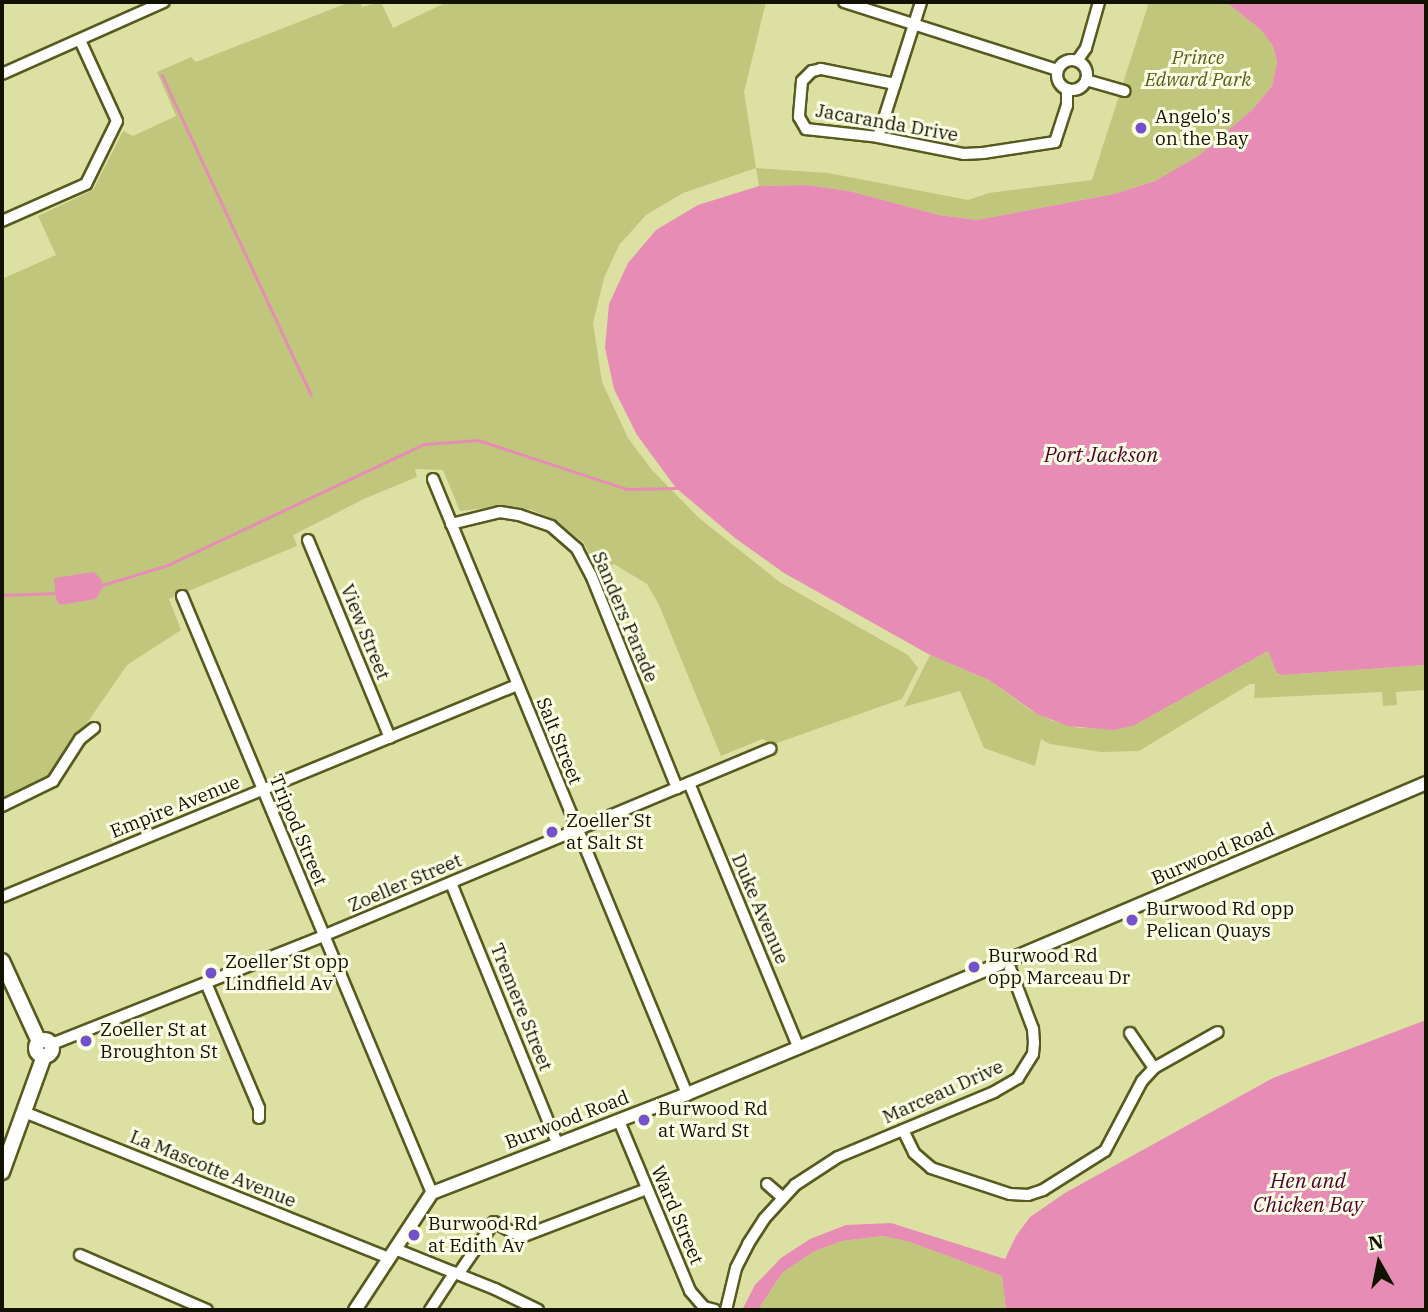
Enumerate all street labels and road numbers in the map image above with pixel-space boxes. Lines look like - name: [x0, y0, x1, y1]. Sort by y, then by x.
- street label: Jacaranda Drive: [814, 99, 960, 147]
- street label: Sanders Parade: [587, 548, 663, 686]
- street label: View Street: [336, 581, 394, 683]
- street label: Salt Street: [531, 694, 587, 788]
- street label: Empire Avenue: [107, 771, 243, 843]
- street label: Tripod Street: [264, 771, 332, 889]
- street label: Burwood Road: [1148, 818, 1278, 890]
- street label: Zoeller Street: [345, 849, 465, 917]
- street label: Duke Avenue: [727, 851, 793, 967]
- street label: Tremere Street: [485, 940, 557, 1074]
- street label: Marceau Drive: [879, 1055, 1007, 1129]
- street label: Burwood Road: [502, 1086, 632, 1154]
- street label: La Mascotte Avenue: [127, 1125, 299, 1213]
- street label: Ward Street: [646, 1162, 708, 1268]

